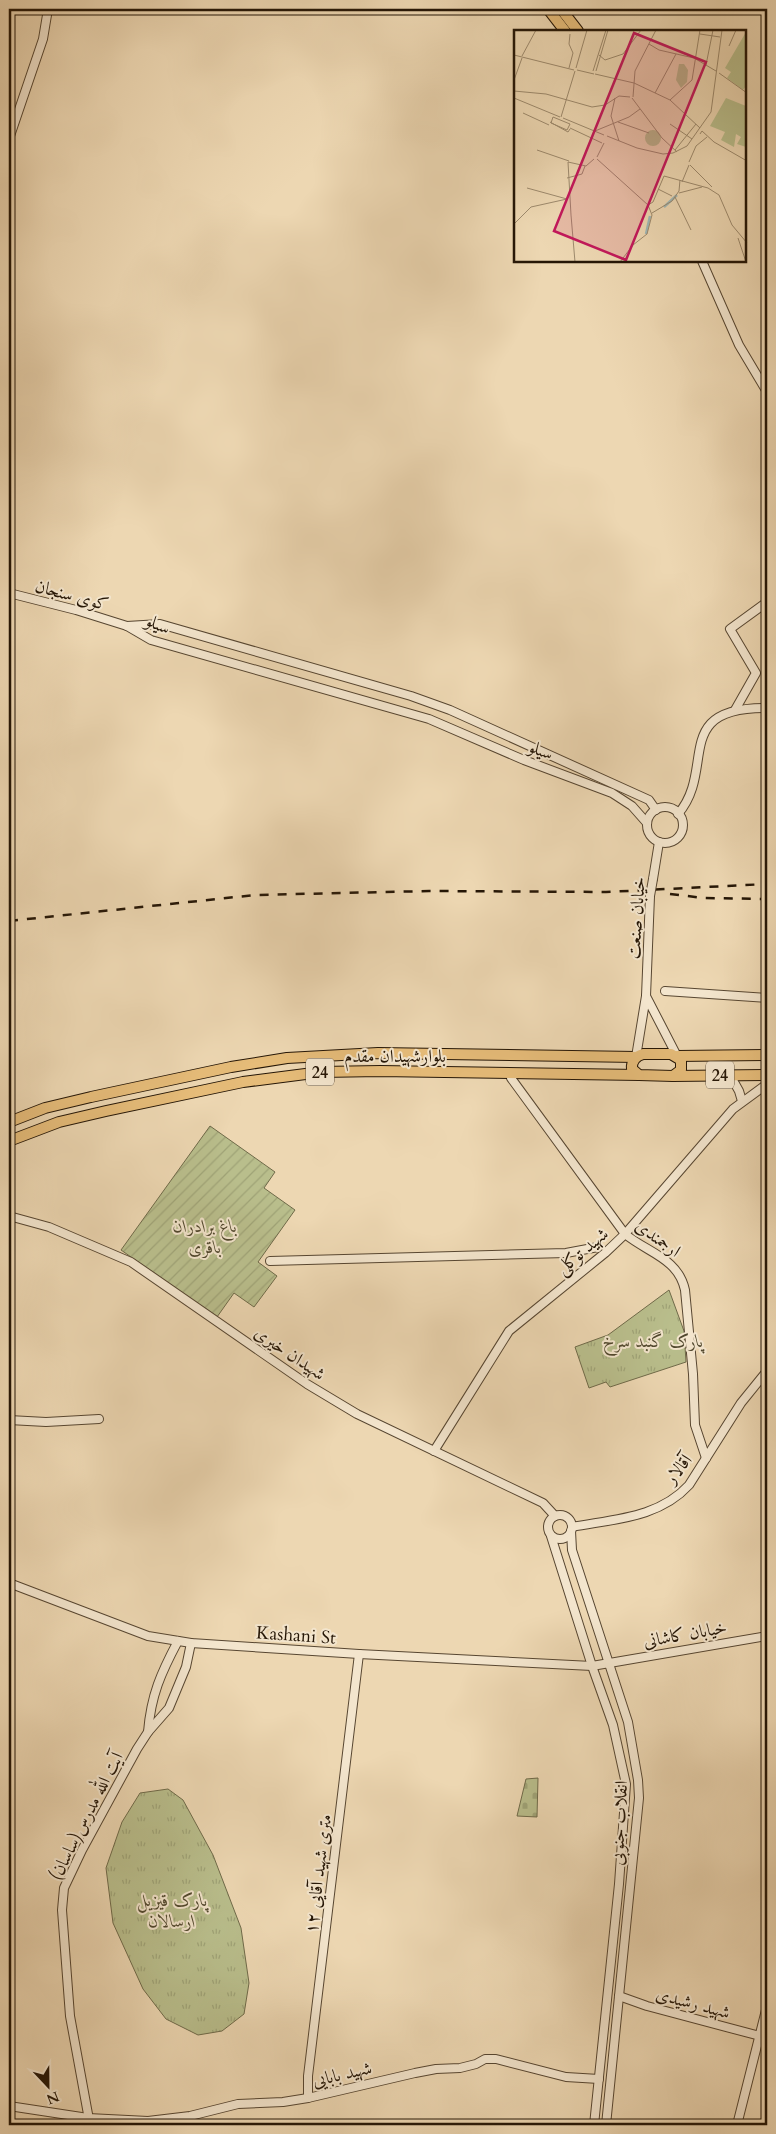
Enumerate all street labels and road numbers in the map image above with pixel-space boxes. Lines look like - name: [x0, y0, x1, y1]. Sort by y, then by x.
- street label: کوی سنجان: [32, 574, 111, 617]
- street label: سیلو: [140, 607, 174, 641]
- street label: سیلو: [523, 734, 557, 766]
- street label: خیابان صنعت: [621, 876, 652, 960]
- street label: بلوارشهیدان مقدم: [344, 1044, 446, 1072]
- road number: 24: [306, 1058, 334, 1086]
- road number: 24: [706, 1062, 734, 1088]
- street label: ارجمندی: [630, 1213, 686, 1264]
- street label: شهید توکلی: [551, 1222, 614, 1281]
- street label: شهیدان خیری: [249, 1320, 330, 1386]
- street label: آقالار: [657, 1447, 699, 1491]
- street label: خیابان کاشانی: [641, 1615, 729, 1654]
- street label: Kashani St: [255, 1620, 337, 1651]
- street label: آیت الله مدرس(ساسان): [42, 1745, 131, 1885]
- street label: انقلاب جنوبی: [605, 1780, 634, 1866]
- street label: ۱۲ متری شهید آقایی: [299, 1813, 338, 1935]
- street label: شهید رشیدی: [653, 1982, 733, 2025]
- street label: شهید بابایی: [310, 2056, 374, 2093]

